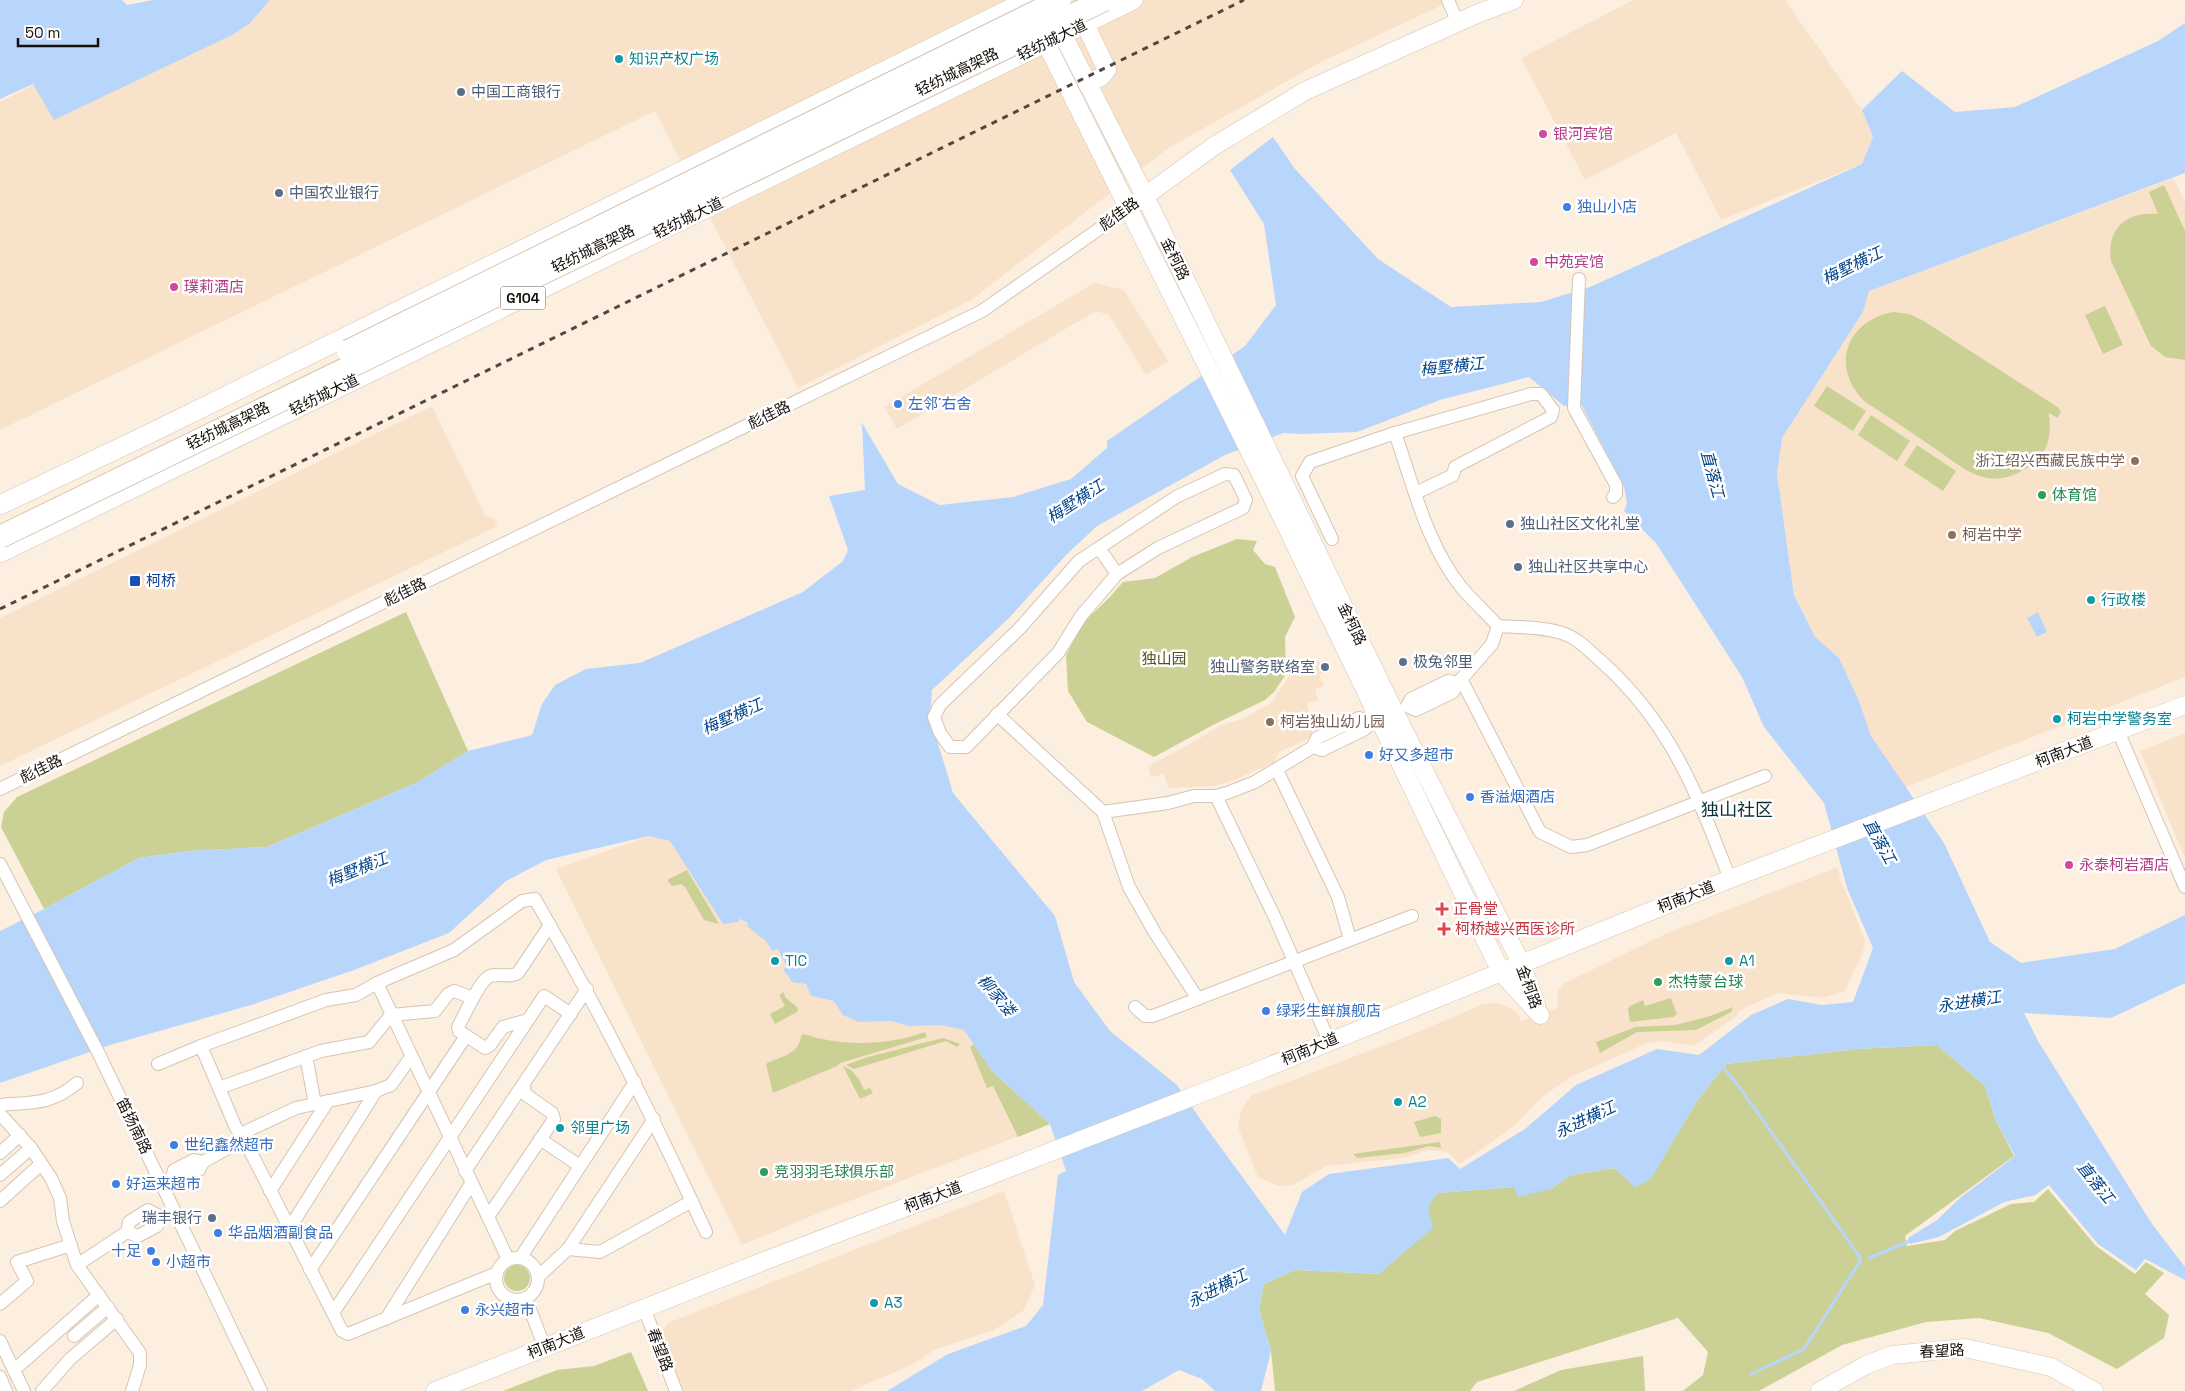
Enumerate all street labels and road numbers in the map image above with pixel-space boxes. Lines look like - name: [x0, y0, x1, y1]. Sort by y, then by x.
- street label: 轻纺城大道: [1014, 15, 1090, 65]
- street label: 轻纺城高架路: [912, 43, 1001, 100]
- street label: 轻纺城大道: [650, 193, 726, 243]
- street label: 彪佳路: [1095, 193, 1142, 235]
- street label: 轻纺城高架路: [548, 220, 637, 277]
- street label: 金柯路: [1157, 234, 1194, 283]
- road number: G104: [500, 286, 546, 310]
- street label: 轻纺城大道: [286, 370, 362, 420]
- street label: 彪佳路: [744, 396, 793, 433]
- street label: 轻纺城高架路: [183, 397, 272, 454]
- street label: 彪佳路: [380, 573, 429, 610]
- street label: 金柯路: [1334, 599, 1371, 648]
- street label: 柯南大道: [2032, 732, 2095, 771]
- street label: 彪佳路: [16, 750, 65, 787]
- street label: 柯南大道: [1654, 876, 1717, 917]
- street label: 金柯路: [1513, 962, 1546, 1011]
- street label: 柯南大道: [1278, 1028, 1341, 1069]
- street label: 笛扬南路: [113, 1095, 156, 1157]
- street label: 柯南大道: [901, 1177, 964, 1216]
- street label: 柯南大道: [524, 1322, 587, 1363]
- street label: 春望路: [644, 1325, 677, 1374]
- street label: 春望路: [1919, 1340, 1965, 1361]

